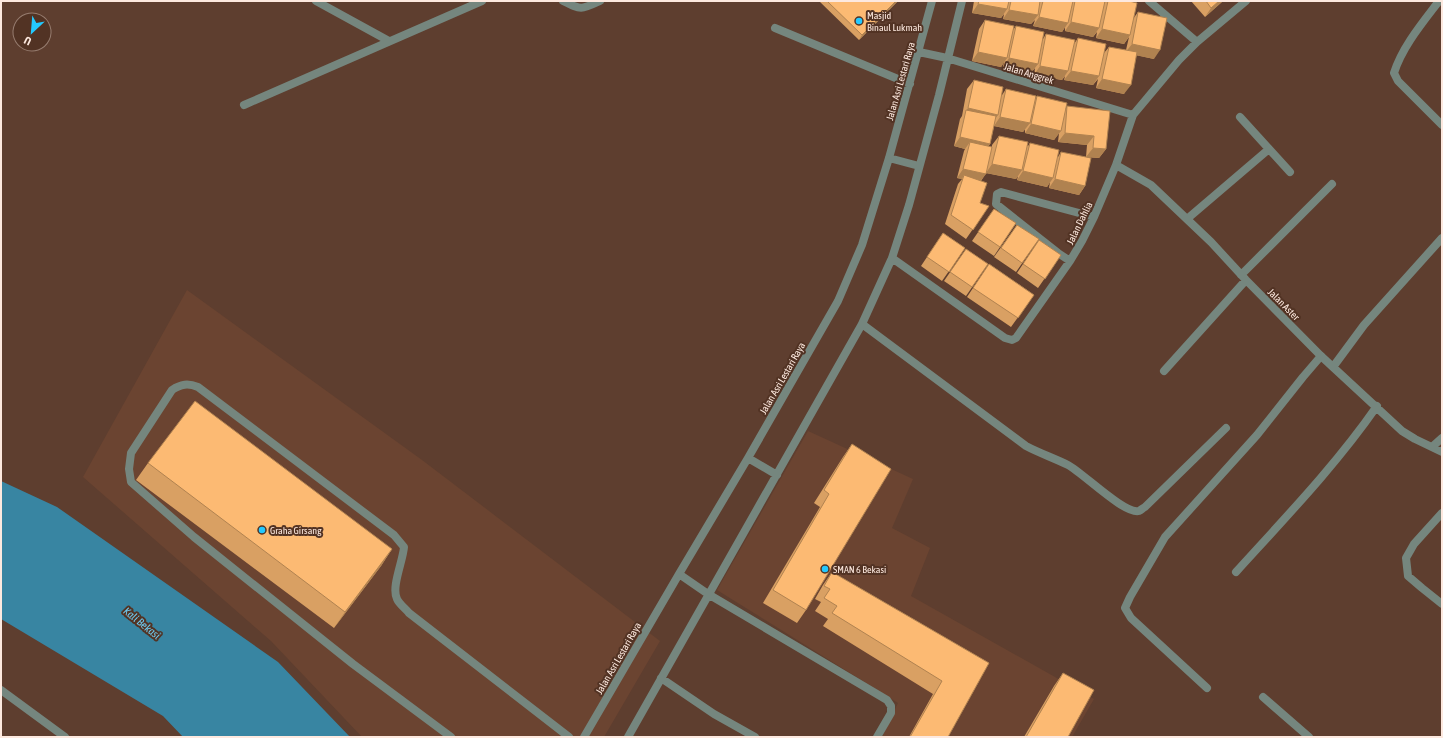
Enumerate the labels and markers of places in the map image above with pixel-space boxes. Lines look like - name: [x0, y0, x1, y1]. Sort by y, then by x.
- place label: Masjid Binaul Lukmah: [867, 10, 922, 33]
- marker: Masjid Binaul Lukmah: [854, 16, 864, 26]
- marker: Graha Girsang: [257, 525, 267, 535]
- place label: Graha Girsang: [270, 525, 322, 536]
- marker: SMAN 6 Bekasi: [820, 564, 830, 574]
- place label: SMAN 6 Bekasi: [833, 564, 886, 575]

